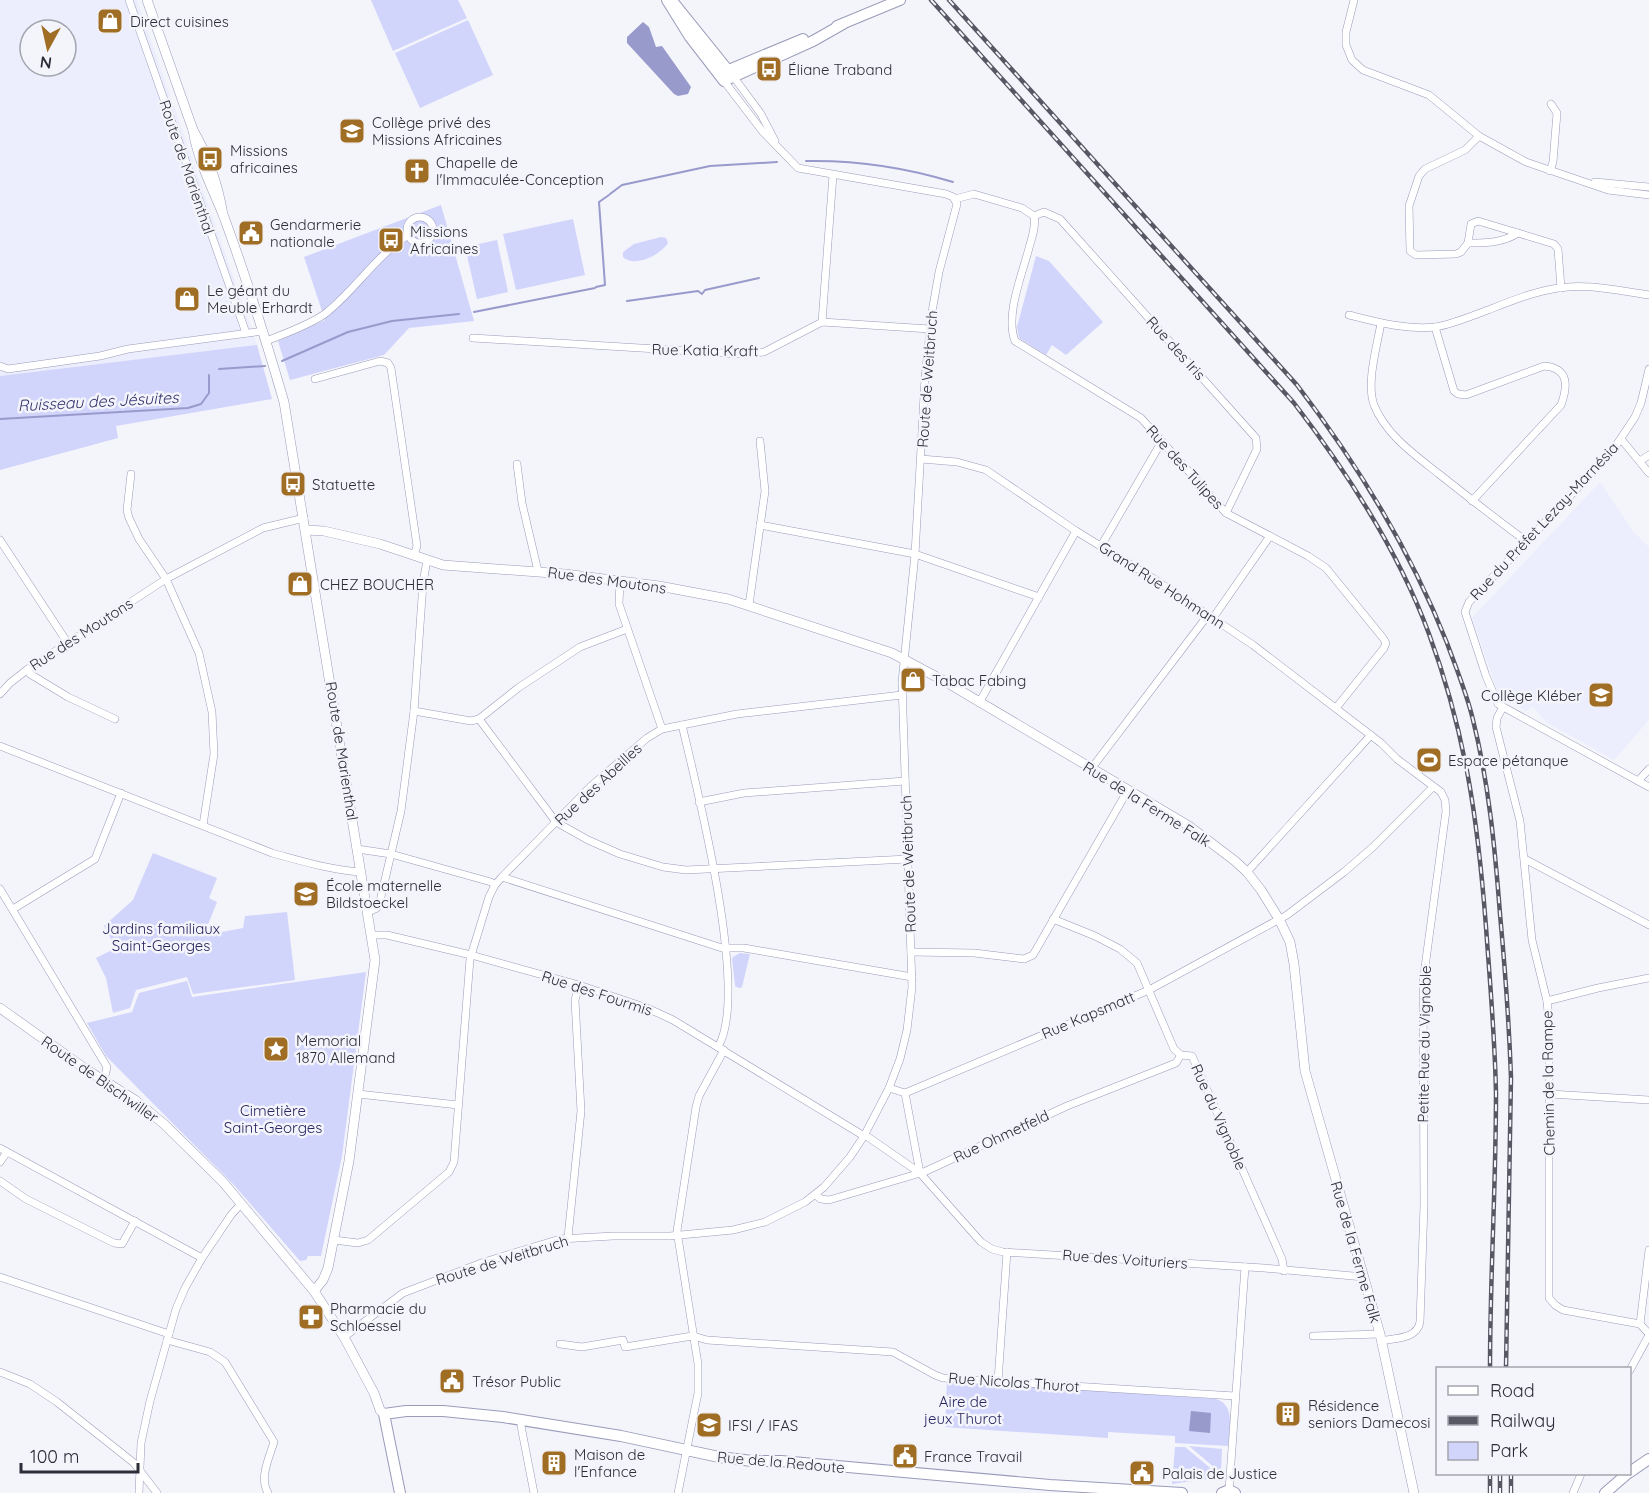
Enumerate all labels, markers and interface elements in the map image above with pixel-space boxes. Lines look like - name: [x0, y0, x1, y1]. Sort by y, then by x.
- shop icon: Direct cuisines: [95, 6, 125, 36]
- place label: Direct cuisines: [130, 12, 229, 31]
- north arrow: [18, 18, 78, 78]
- text: N: [39, 52, 53, 74]
- bus stop icon: Éliane Traband: [754, 54, 784, 84]
- place label: Éliane Traband: [788, 60, 892, 79]
- street label: Route de Marienthal: [155, 97, 219, 237]
- place label: Collège privé des Missions Africaines: [372, 113, 502, 149]
- school or university icon: Collège privé des Missions Africaines: [337, 116, 367, 146]
- place label: Missions africaines: [230, 141, 298, 177]
- bus stop icon: Missions africaines: [195, 144, 225, 174]
- place label: Chapelle de l'Immaculée-Conception: [436, 153, 604, 189]
- church icon: Chapelle de l'Immaculée-Conception: [402, 156, 432, 186]
- place label: Gendarmerie nationale: [270, 215, 361, 251]
- public building icon: Gendarmerie nationale: [236, 218, 266, 248]
- place label: Missions Africaines: [410, 222, 478, 258]
- bus stop icon: Missions Africaines: [376, 225, 406, 255]
- place label: Le géant du Meuble Erhardt: [207, 281, 313, 317]
- shop icon: Le géant du Meuble Erhardt: [172, 284, 202, 314]
- street label: Route de Weitbruch: [913, 310, 941, 448]
- street label: Rue des Iris: [1142, 312, 1210, 384]
- street label: Rue Katia Kraft: [651, 340, 759, 360]
- water label: Ruisseau des Jésuites: [17, 387, 180, 415]
- street label: Rue des Tulipes: [1142, 421, 1228, 513]
- street label: Rue du Préfet Lezay-Marnésia: [1466, 438, 1622, 604]
- bus stop icon: Statuette: [278, 469, 308, 499]
- place label: Statuette: [312, 475, 375, 494]
- street label: Grand Rue Hohmann: [1095, 537, 1229, 633]
- street label: Rue des Moutons: [547, 562, 667, 598]
- shop icon: CHEZ BOUCHER: [285, 569, 315, 599]
- place label: CHEZ BOUCHER: [320, 575, 434, 594]
- street label: Rue des Moutons: [26, 593, 136, 675]
- shop icon: Tabac Fabing: [898, 665, 928, 695]
- place label: Tabac Fabing: [932, 671, 1026, 690]
- street label: Route de Marienthal: [322, 680, 362, 822]
- school or university icon: Collège Kléber: [1586, 680, 1616, 710]
- place label: Collège Kléber: [1481, 686, 1582, 705]
- street label: Rue des Abeilles: [550, 739, 646, 829]
- sports icon: Espace pétanque: [1414, 745, 1444, 775]
- place label: Espace pétanque: [1448, 751, 1569, 770]
- street label: Rue de la Ferme Falk: [1080, 757, 1214, 851]
- street label: Route de Weitbruch: [896, 795, 920, 933]
- place label: École maternelle Bildstoeckel: [326, 876, 442, 912]
- school or university icon: École maternelle Bildstoeckel: [291, 879, 321, 909]
- park label: Jardins familiaux Saint-Georges: [102, 919, 220, 955]
- street label: Petite Rue du Vignoble: [1413, 965, 1435, 1123]
- street label: Rue des Fourmis: [539, 966, 655, 1020]
- street label: Rue Kapsmatt: [1039, 987, 1137, 1043]
- street label: Chemin de la Rampe: [1537, 1010, 1559, 1156]
- street label: Route de Bischwiller: [38, 1031, 162, 1127]
- place label: Memorial 1870 Allemand: [296, 1031, 395, 1067]
- place icon: Memorial 1870 Allemand: [261, 1034, 291, 1064]
- street label: Rue du Vignoble: [1187, 1061, 1251, 1173]
- park label: Cimetière Saint-Georges: [224, 1101, 322, 1137]
- street label: Rue Ohmetfeld: [950, 1105, 1052, 1167]
- street label: Rue de la Ferme Falk: [1327, 1179, 1385, 1325]
- street label: Route de Weitbruch: [433, 1231, 571, 1289]
- street label: Rue des Voituriers: [1062, 1245, 1188, 1273]
- place label: Pharmacie du Schloessel: [330, 1299, 427, 1335]
- pharmacy icon: Pharmacie du Schloessel: [296, 1302, 326, 1332]
- public building icon: Trésor Public: [437, 1366, 467, 1396]
- legend: [1436, 1367, 1631, 1475]
- street label: Rue Nicolas Thurot: [948, 1368, 1080, 1396]
- place label: Trésor Public: [472, 1372, 561, 1391]
- text: Road: [1490, 1379, 1535, 1402]
- park label: Aire de jeux Thurot: [923, 1392, 1002, 1428]
- place label: Résidence seniors Damecosi: [1308, 1396, 1430, 1432]
- building icon: Résidence seniors Damecosi: [1273, 1399, 1303, 1429]
- text: Railway: [1490, 1409, 1556, 1432]
- school or university icon: IFSI / IFAS: [694, 1410, 724, 1440]
- place label: IFSI / IFAS: [728, 1416, 798, 1435]
- scale bar: [21, 1436, 138, 1474]
- text: Park: [1490, 1439, 1528, 1462]
- public building icon: France Travail: [890, 1441, 920, 1471]
- text: 100 m: [30, 1445, 79, 1468]
- place label: Maison de l'Enfance: [574, 1445, 645, 1481]
- street label: Rue de la Redoute: [716, 1447, 846, 1477]
- place label: France Travail: [924, 1447, 1022, 1466]
- building icon: Maison de l'Enfance: [539, 1448, 569, 1478]
- public building icon: Palais de Justice: [1127, 1458, 1157, 1488]
- place label: Palais de Justice: [1162, 1464, 1277, 1483]

